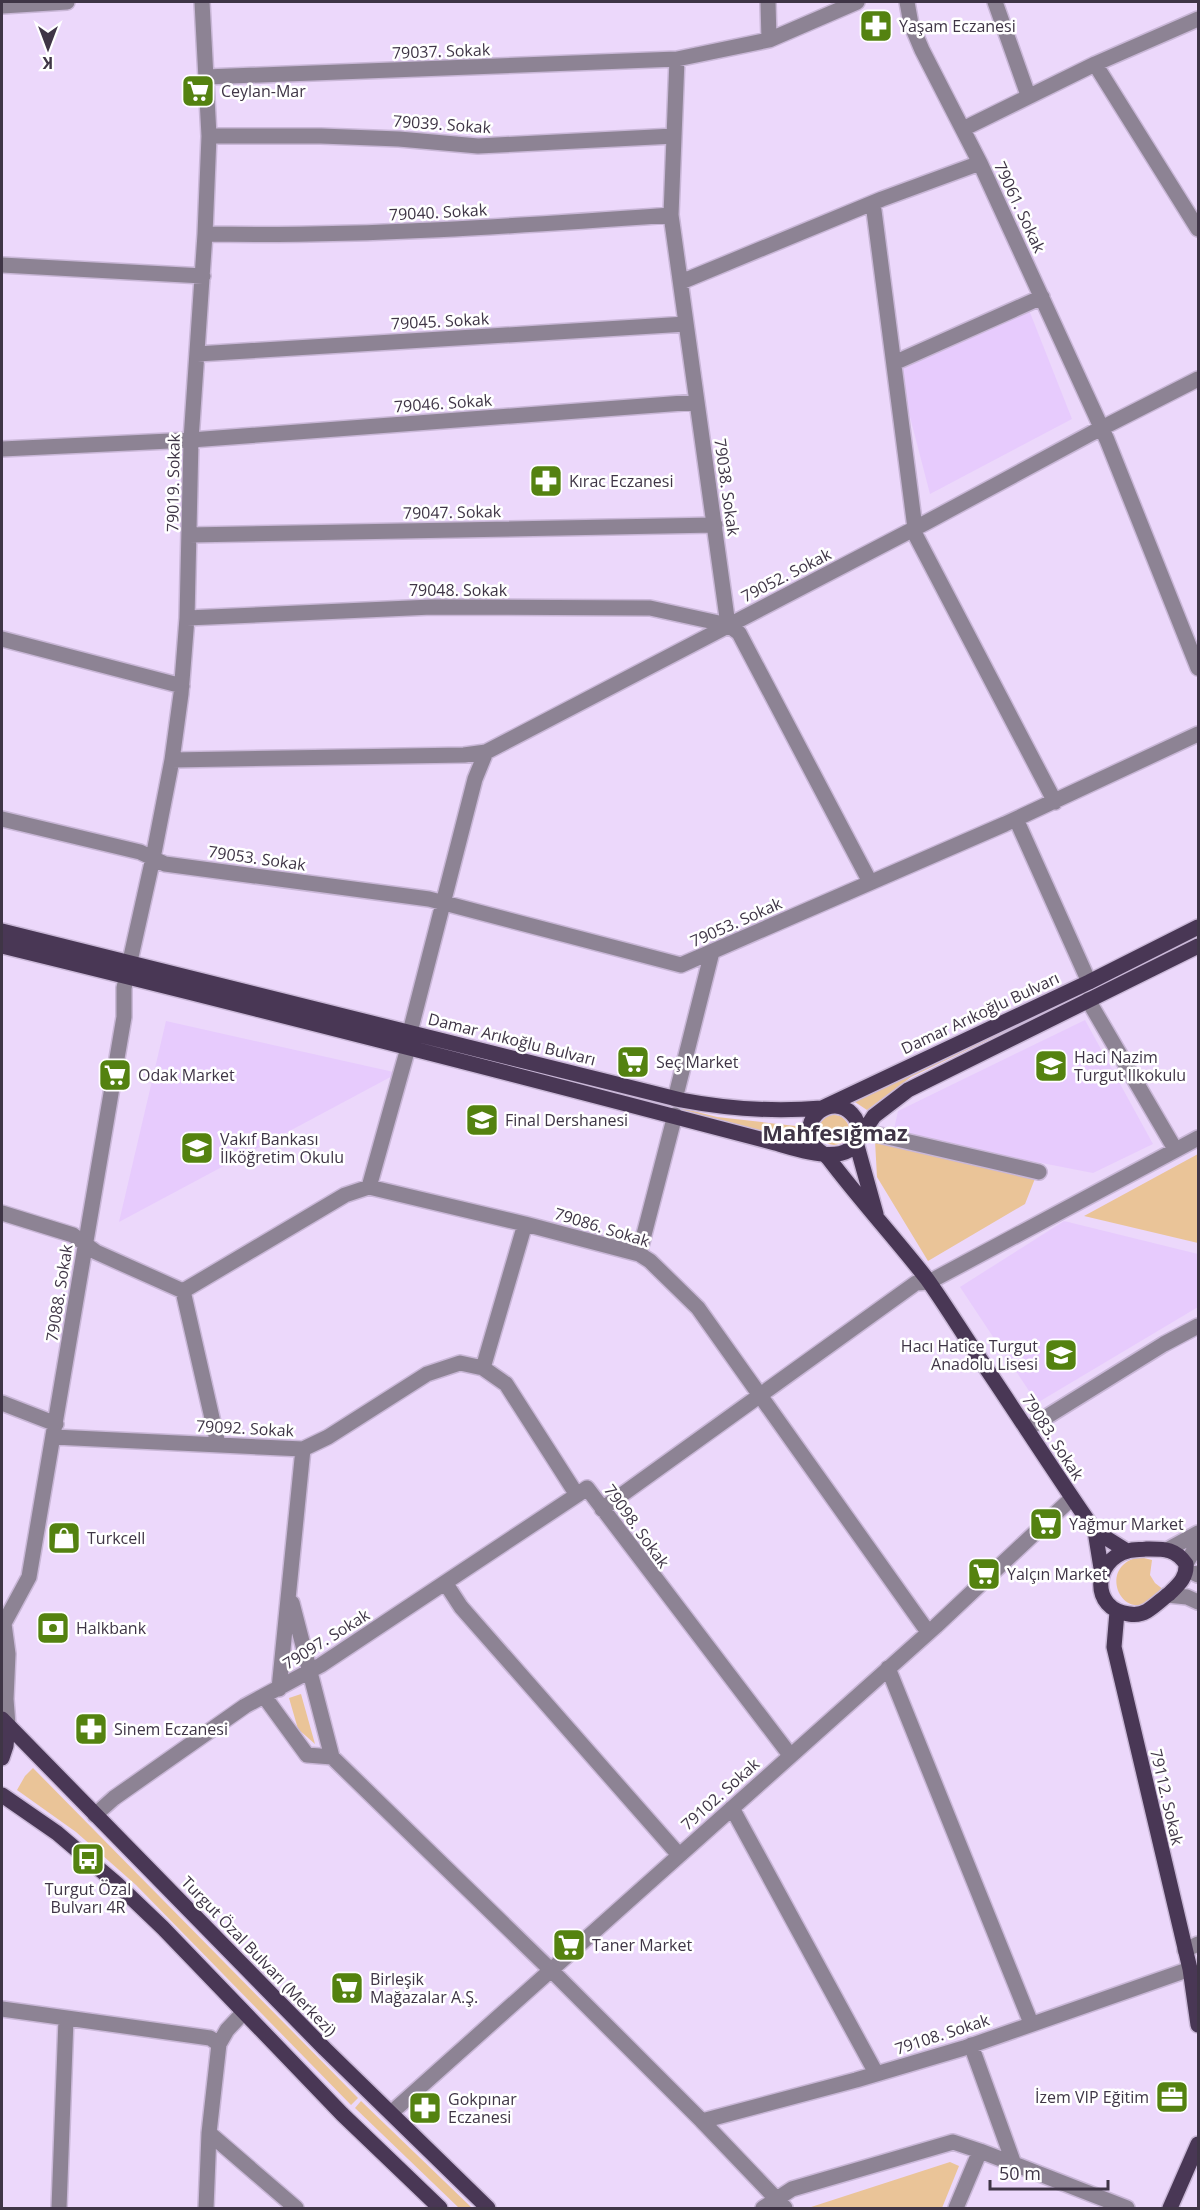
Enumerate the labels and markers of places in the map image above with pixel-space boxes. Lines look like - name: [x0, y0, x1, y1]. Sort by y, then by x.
- pharmacy icon: Yaşam Eczanesi: [858, 8, 894, 44]
- place label: Yaşam Eczanesi: [899, 15, 1016, 37]
- supermarket icon: Ceylan-Mar: [180, 73, 216, 109]
- place label: Ceylan-Mar: [221, 80, 306, 102]
- pharmacy icon: Kırac Eczanesi: [528, 463, 564, 499]
- place label: Kırac Eczanesi: [569, 470, 674, 492]
- supermarket icon: Seç Market: [615, 1044, 651, 1080]
- place label: Haci Nazim Turgut Ilkokulu: [1074, 1046, 1186, 1086]
- school or university icon: Haci Nazim Turgut Ilkokulu: [1033, 1048, 1069, 1084]
- place label: Seç Market: [656, 1051, 739, 1073]
- supermarket icon: Odak Market: [97, 1057, 133, 1093]
- place label: Odak Market: [138, 1064, 235, 1086]
- school or university icon: Final Dershanesi: [464, 1102, 500, 1138]
- place label: Final Dershanesi: [505, 1109, 628, 1131]
- place label: Vakıf Bankası İlköğretim Okulu: [220, 1128, 344, 1168]
- school or university icon: Vakıf Bankası İlköğretim Okulu: [179, 1130, 215, 1166]
- place label: Hacı Hatice Turgut Anadolu Lisesi: [901, 1335, 1038, 1375]
- school or university icon: Hacı Hatice Turgut Anadolu Lisesi: [1043, 1337, 1079, 1373]
- supermarket icon: Yağmur Market: [1028, 1506, 1064, 1542]
- place label: Yağmur Market: [1069, 1513, 1184, 1535]
- shop icon: Turkcell: [46, 1520, 82, 1556]
- place label: Turkcell: [87, 1527, 145, 1549]
- supermarket icon: Yalçın Market: [966, 1556, 1002, 1592]
- place label: Yalçın Market: [1007, 1563, 1108, 1585]
- bank icon: Halkbank: [35, 1610, 71, 1646]
- place label: Halkbank: [76, 1617, 147, 1639]
- pharmacy icon: Sinem Eczanesi: [73, 1711, 109, 1747]
- place label: Sinem Eczanesi: [114, 1718, 228, 1740]
- bus stop icon: Turgut Özal Bulvarı 4R: [70, 1841, 106, 1877]
- place label: Turgut Özal Bulvarı 4R: [45, 1878, 131, 1918]
- supermarket icon: Taner Market: [551, 1927, 587, 1963]
- place label: Taner Market: [592, 1934, 692, 1956]
- place label: Birleşik Mağazalar A.Ş.: [370, 1968, 478, 2008]
- supermarket icon: Birleşik Mağazalar A.Ş.: [329, 1970, 365, 2006]
- office icon: İzem VIP Eğitim: [1154, 2079, 1190, 2115]
- place label: İzem VIP Eğitim: [1035, 2086, 1149, 2108]
- place label: Gokpınar Eczanesi: [448, 2088, 517, 2128]
- pharmacy icon: Gokpınar Eczanesi: [407, 2090, 443, 2126]

